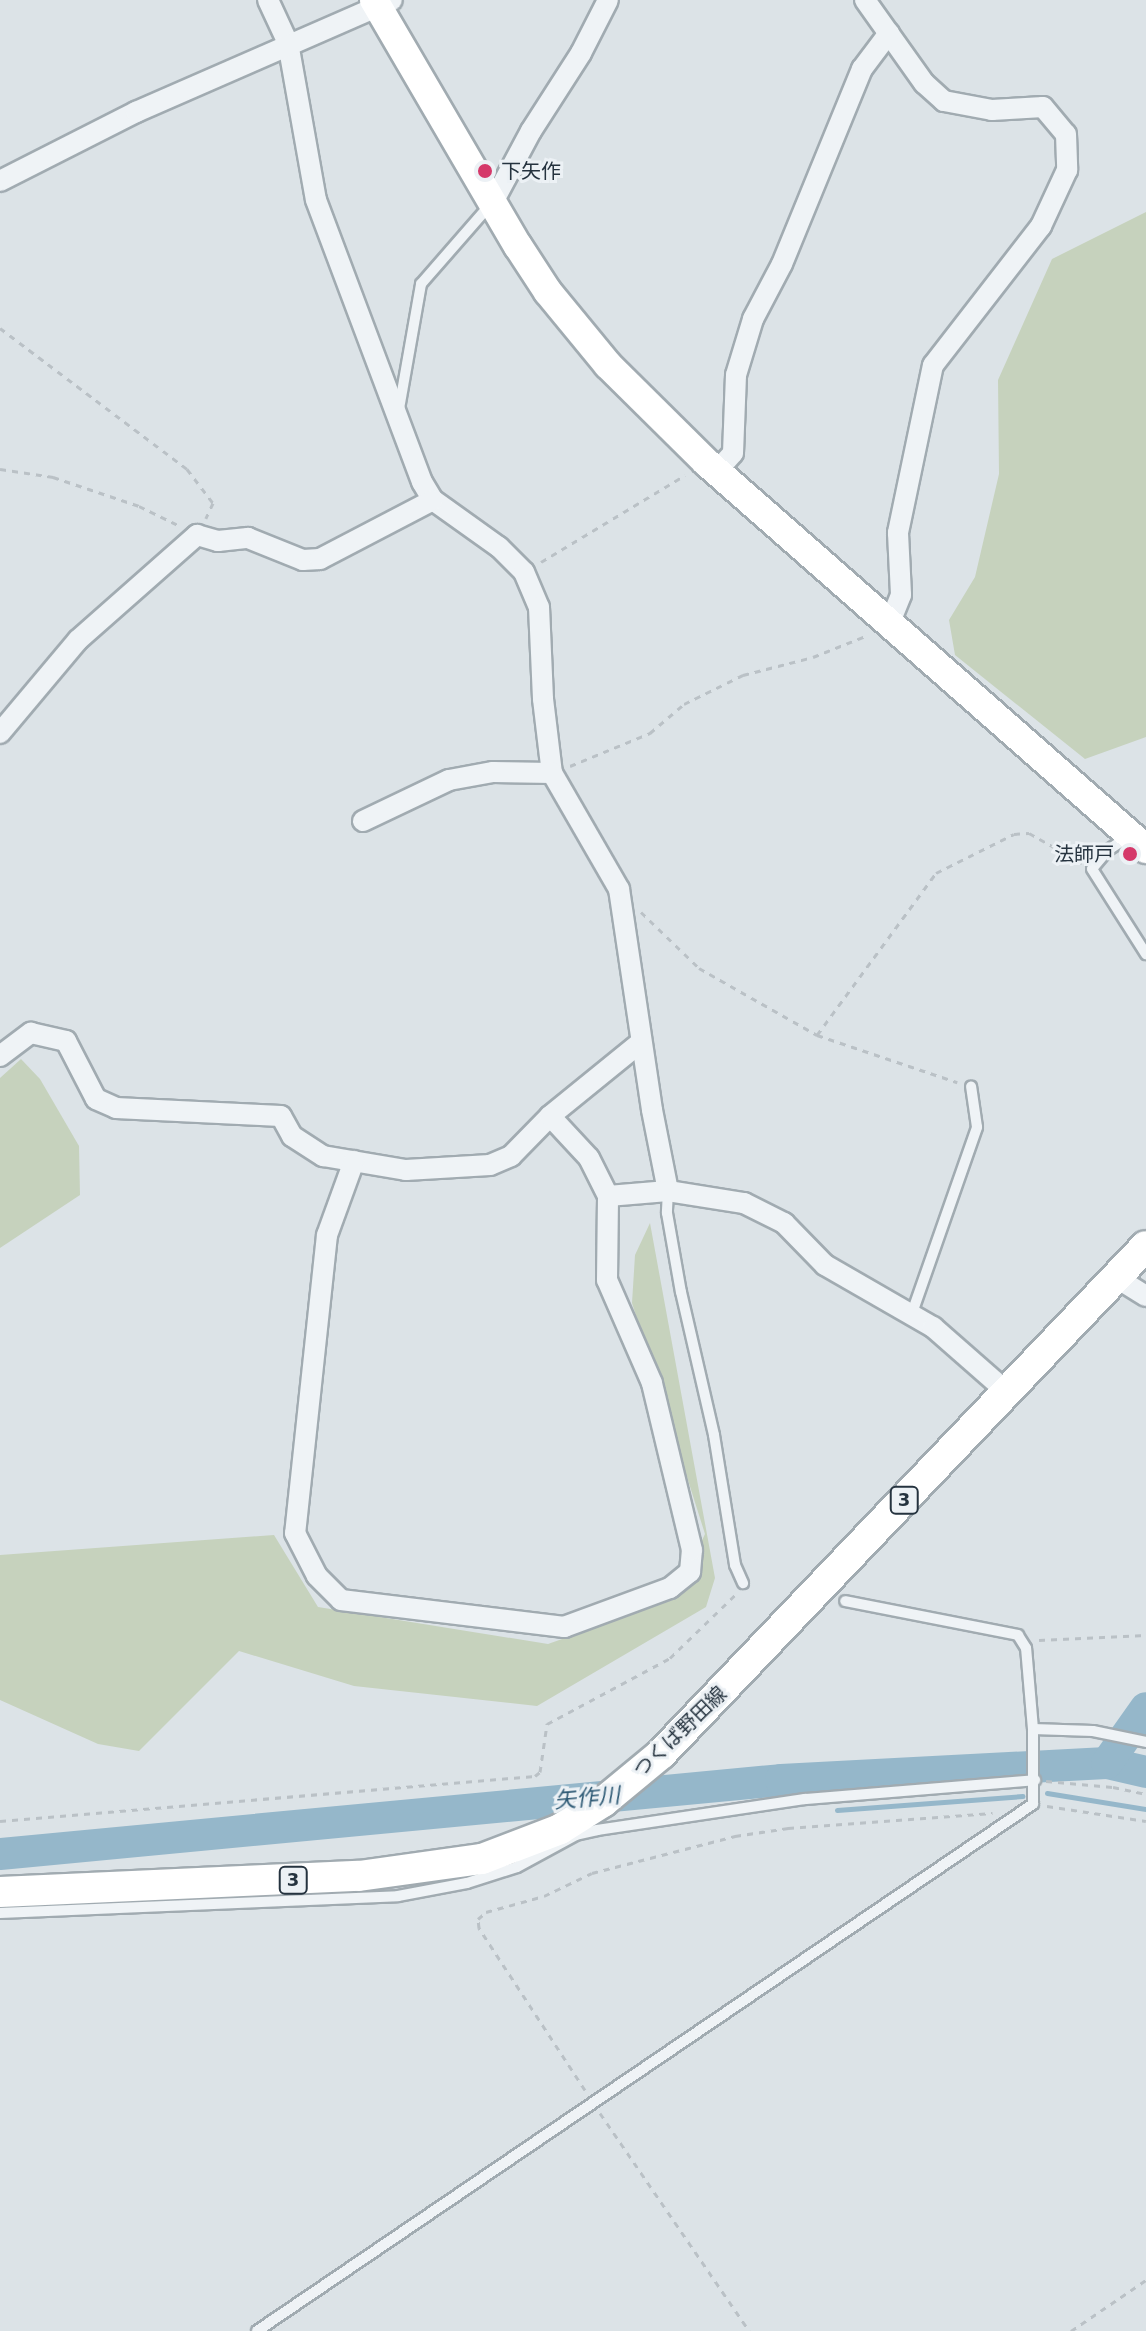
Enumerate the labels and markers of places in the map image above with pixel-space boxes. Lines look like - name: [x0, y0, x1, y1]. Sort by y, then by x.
- place label: 下矢作: [501, 159, 561, 183]
- marker: 下矢作: [476, 162, 494, 180]
- place label: 法師戸: [1054, 842, 1114, 866]
- marker: 法師戸: [1121, 845, 1139, 863]

